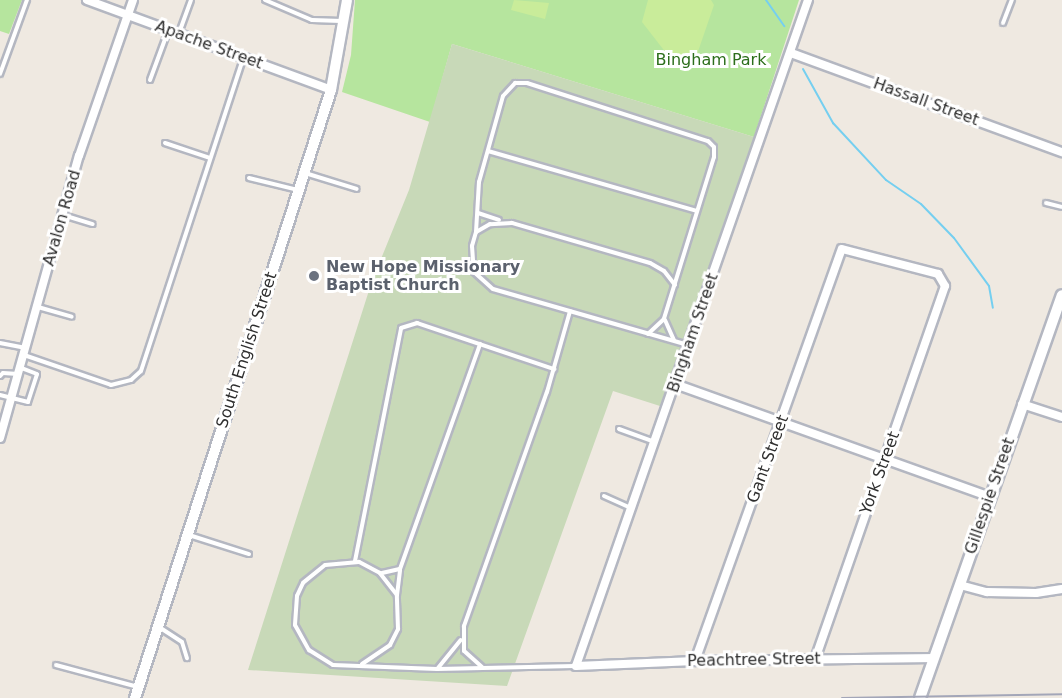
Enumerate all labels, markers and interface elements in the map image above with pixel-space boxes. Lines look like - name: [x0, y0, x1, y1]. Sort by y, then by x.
- street label: Apache Street: [152, 17, 266, 73]
- park label: Bingham Park: [656, 50, 766, 70]
- street label: Hassall Street: [871, 74, 981, 130]
- street label: Avalon Road: [39, 168, 85, 268]
- place label: New Hope Missionary Baptist Church: [326, 257, 520, 295]
- street label: South English Street: [213, 269, 281, 431]
- marker: New Hope Missionary Baptist Church: [307, 269, 321, 283]
- street label: Bingham Street: [664, 271, 722, 395]
- street label: Gant Street: [743, 412, 793, 506]
- street label: York Street: [856, 429, 904, 517]
- street label: Gillespie Street: [961, 435, 1019, 557]
- street label: Peachtree Street: [687, 649, 821, 671]

